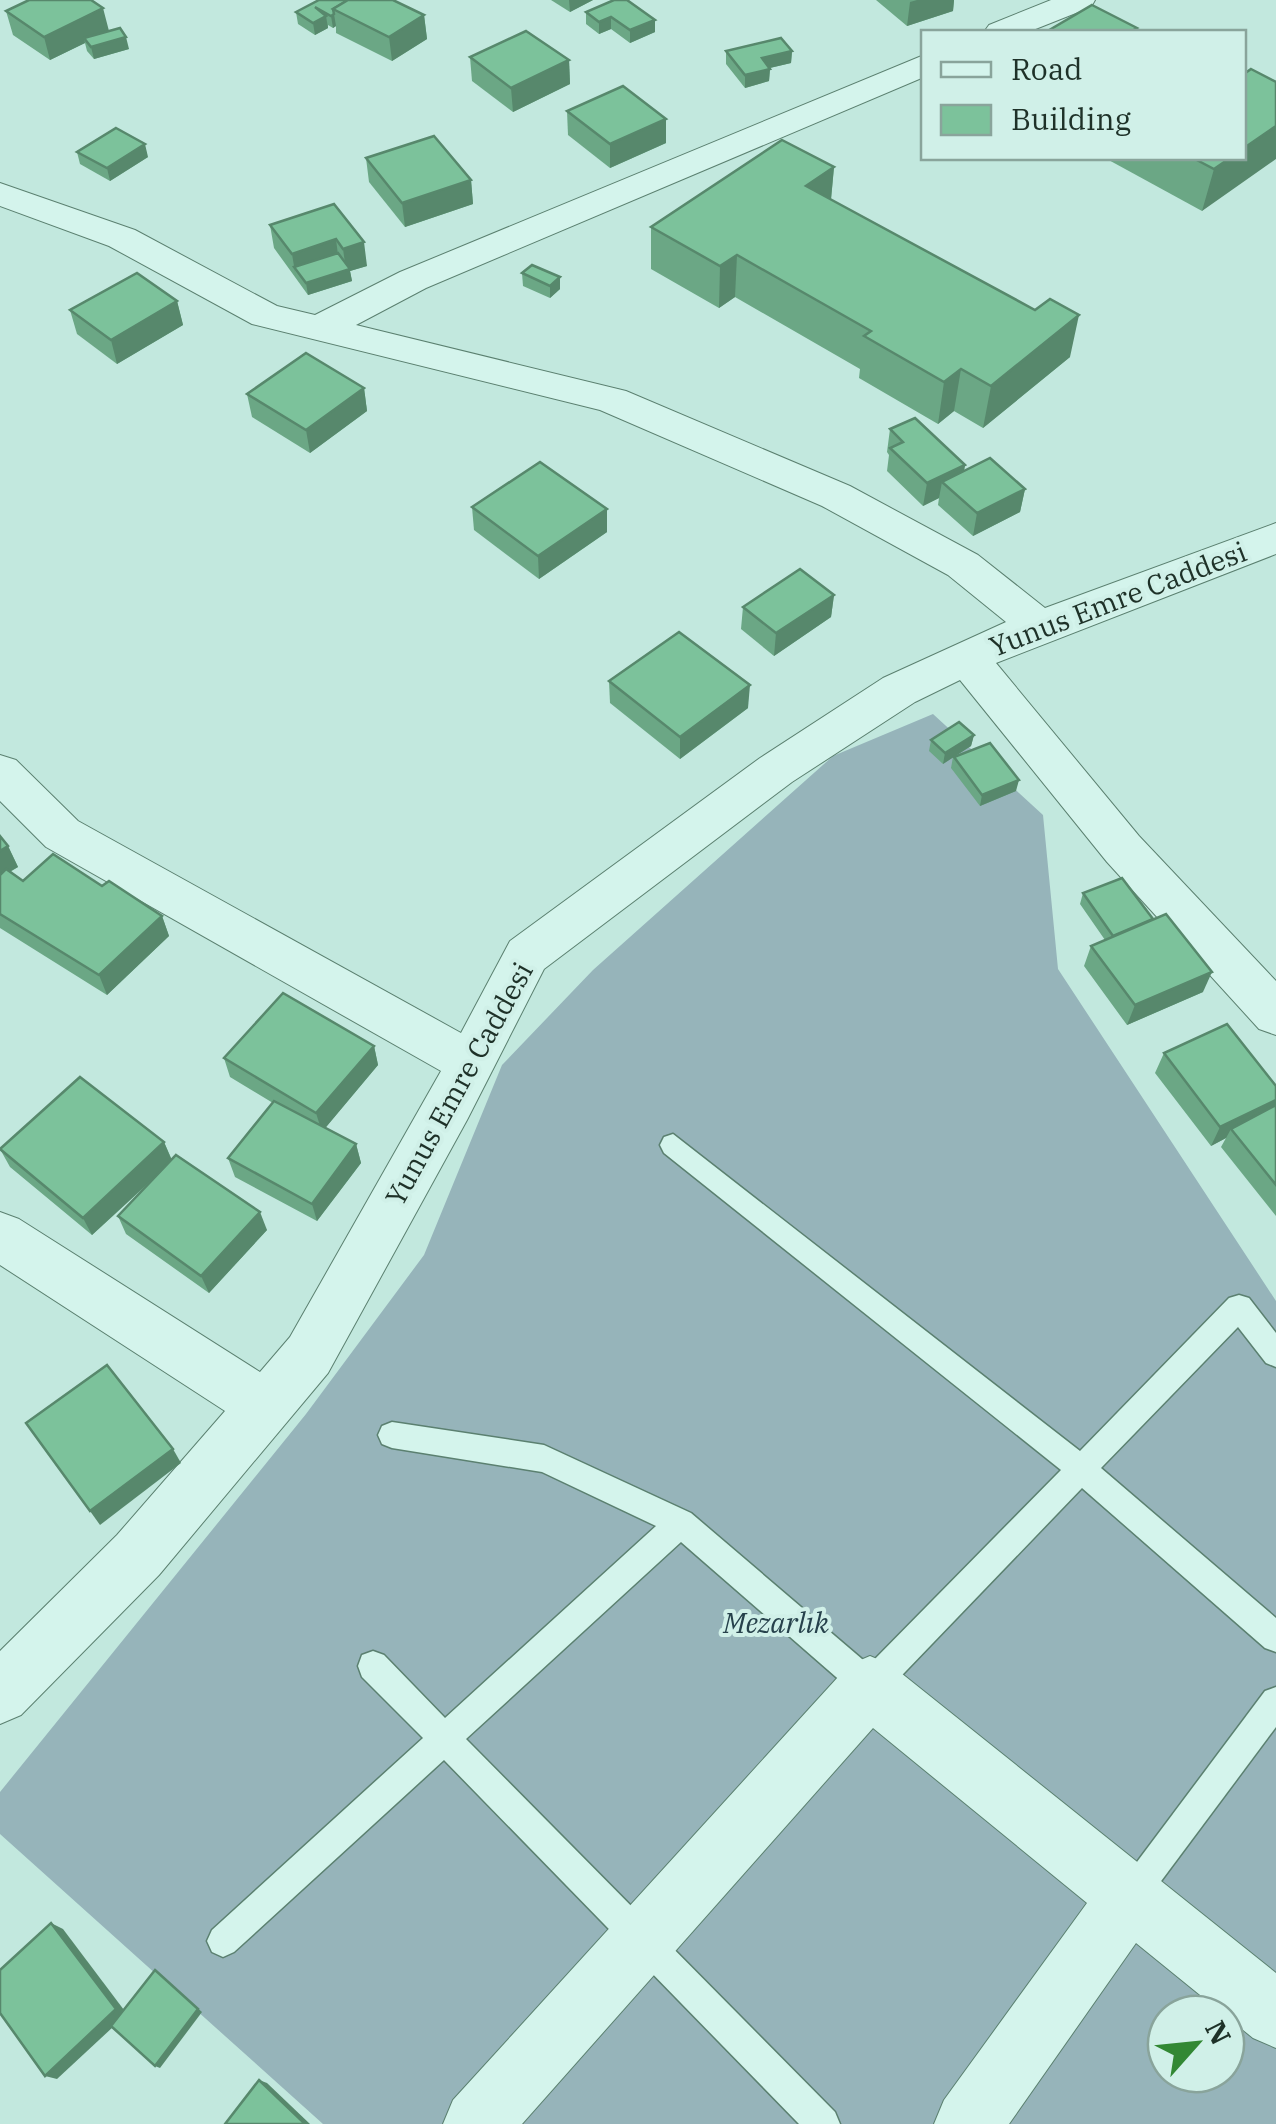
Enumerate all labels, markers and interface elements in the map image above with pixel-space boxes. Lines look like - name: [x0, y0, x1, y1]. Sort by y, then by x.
- legend: [921, 30, 1246, 160]
- text: Road: [1011, 49, 1083, 88]
- text: Building: [1011, 99, 1131, 138]
- street label: Yunus Emre Caddesi: [984, 532, 1252, 665]
- street label: Yunus Emre Caddesi: [376, 956, 541, 1212]
- park label: Mezarlık: [722, 1604, 829, 1641]
- north arrow: [1146, 1994, 1246, 2094]
- text: N: [1197, 2014, 1240, 2051]

